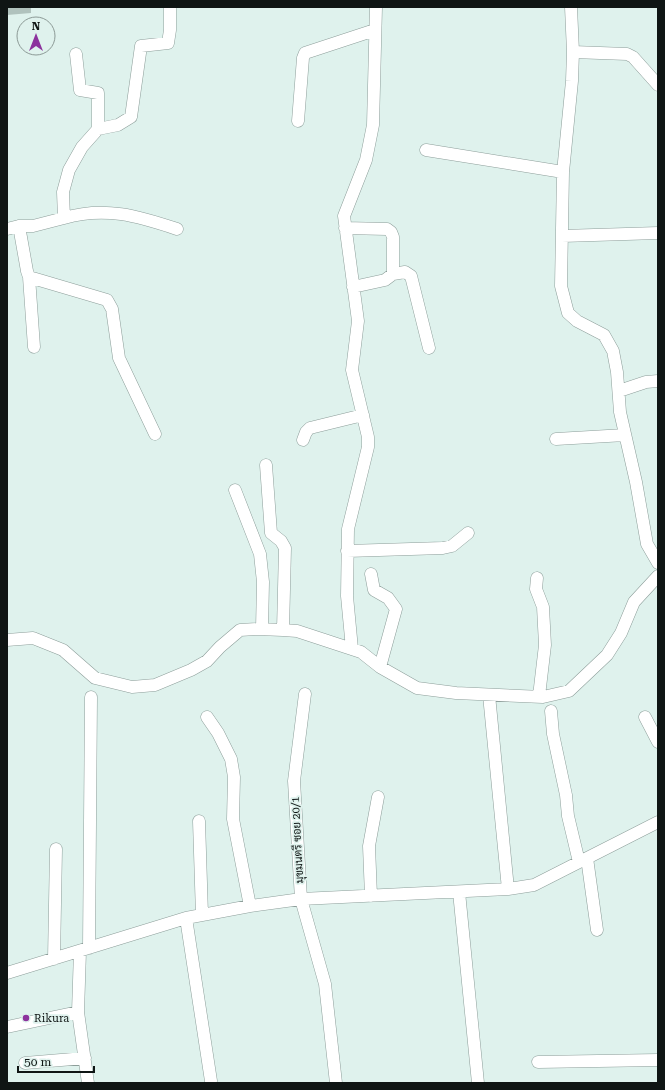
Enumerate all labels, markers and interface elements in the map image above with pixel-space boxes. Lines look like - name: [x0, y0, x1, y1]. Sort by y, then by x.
- north arrow: [16, 16, 56, 56]
- text: N: [32, 20, 41, 33]
- street label: มุขมนตรี ซอย 20/1: [287, 796, 308, 884]
- place label: Rikura: [34, 1012, 69, 1025]
- marker: Rikura: [21, 1013, 31, 1023]
- scale bar: [18, 1048, 94, 1074]
- text: 50 m: [24, 1055, 51, 1069]

